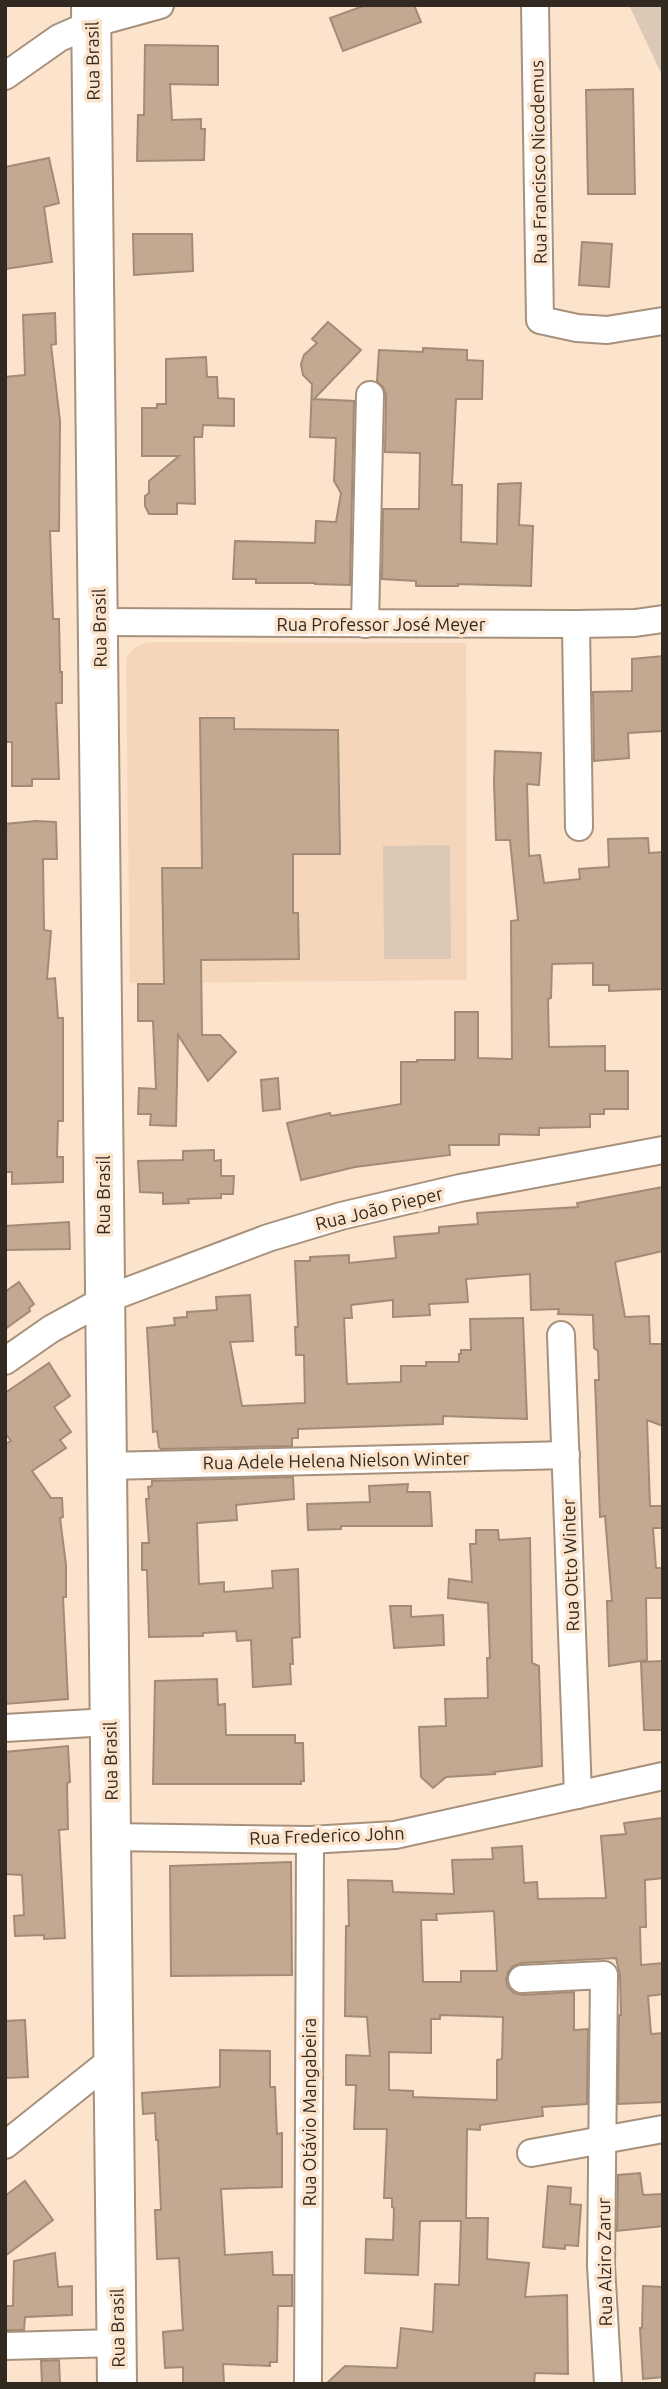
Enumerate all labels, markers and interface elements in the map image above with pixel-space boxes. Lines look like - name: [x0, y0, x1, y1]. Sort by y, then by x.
- street label: Rua Brasil: [81, 21, 103, 101]
- street label: Rua Francisco Nicodemus: [526, 60, 550, 264]
- street label: Rua Brasil: [88, 588, 110, 668]
- street label: Rua Professor José Meyer: [276, 614, 486, 634]
- street label: Rua Brasil: [93, 1155, 113, 1235]
- street label: Rua João Pieper: [313, 1182, 445, 1233]
- street label: Rua Adele Helena Nielson Winter: [203, 1448, 470, 1472]
- street label: Rua Otto Winter: [558, 1498, 582, 1632]
- street label: Rua Brasil: [99, 1721, 121, 1801]
- street label: Rua Frederico John: [249, 1822, 405, 1848]
- street label: Rua Otávio Mangabeira: [299, 2018, 319, 2206]
- street label: Rua Alziro Zarur: [593, 2197, 615, 2327]
- street label: Rua Brasil: [106, 2288, 128, 2368]

